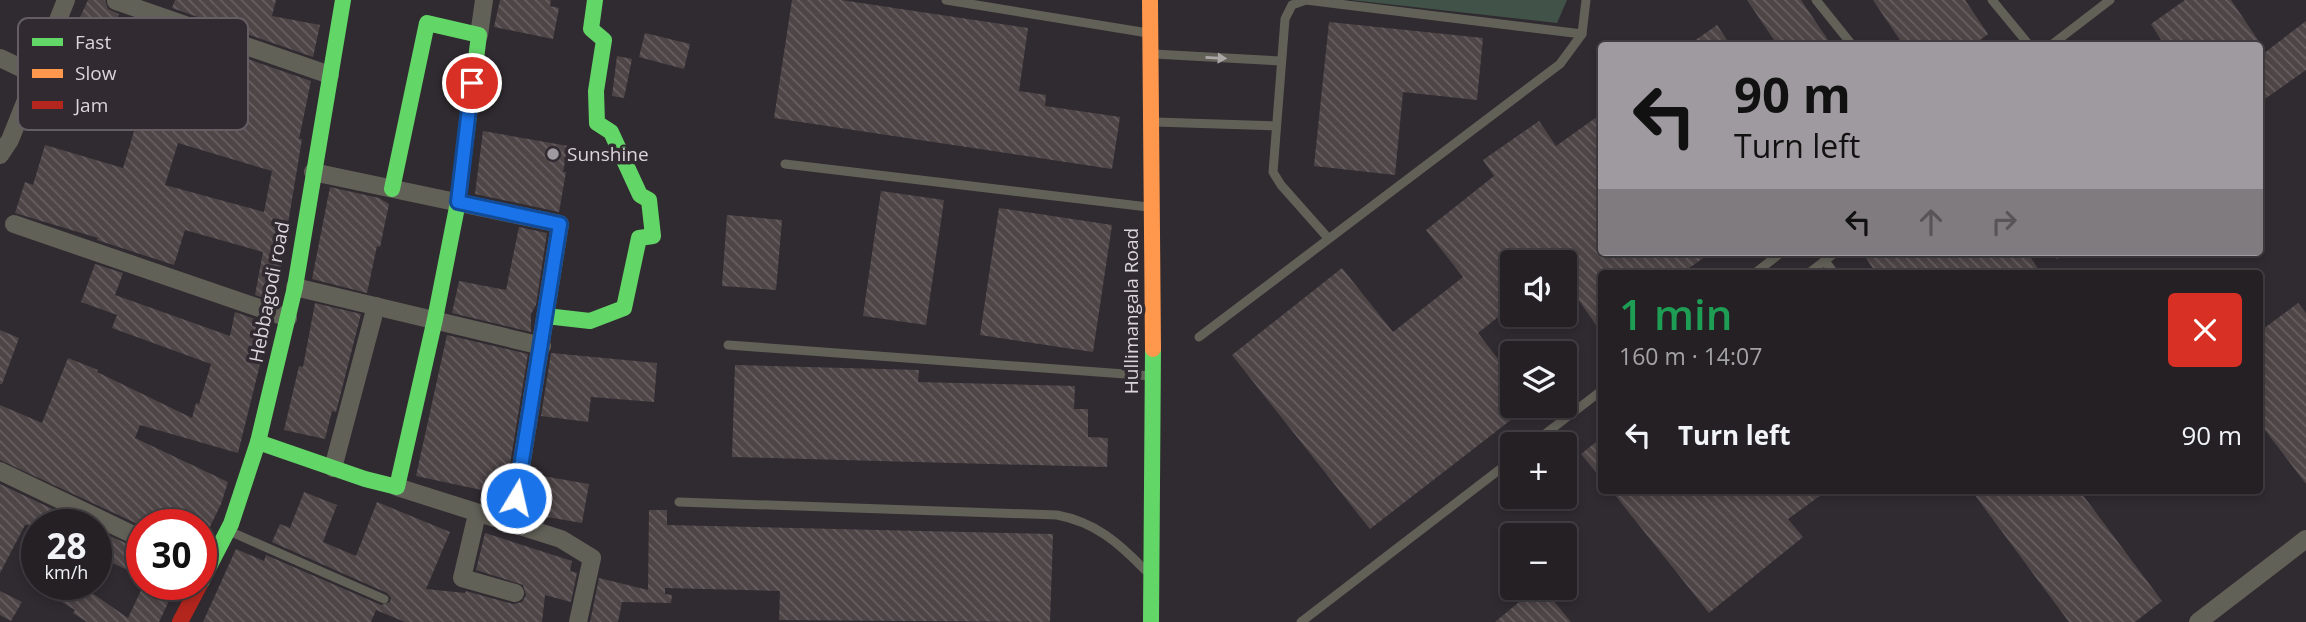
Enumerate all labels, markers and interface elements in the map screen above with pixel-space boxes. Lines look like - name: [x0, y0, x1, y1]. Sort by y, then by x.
- legend: [18, 18, 248, 130]
- text: Fast: [75, 29, 111, 55]
- one-way arrow: [1205, 52, 1227, 63]
- pin: [442, 53, 502, 113]
- text: Slow: [75, 60, 117, 86]
- text: 90 m: [1734, 61, 1851, 127]
- icon: arrive: [453, 64, 491, 102]
- icon: left: [1619, 70, 1710, 161]
- text: Jam: [73, 92, 108, 118]
- text: Turn left: [1734, 124, 1860, 167]
- place label: Sunshine: [567, 141, 649, 167]
- marker: Sunshine: [545, 146, 561, 162]
- icon: left: [1839, 203, 1877, 241]
- icon: ahead: [1912, 203, 1950, 241]
- icon: right: [1985, 203, 2023, 241]
- street label: Hebbagodi road: [243, 219, 295, 365]
- street label: Hullimangala Road: [1118, 228, 1144, 394]
- map controls: [1500, 250, 1577, 600]
- button: sound: [1500, 250, 1577, 327]
- text: 1 min: [1619, 285, 1732, 342]
- button: close: [2168, 293, 2242, 367]
- text: 160 m · 14:07: [1619, 340, 1762, 372]
- button: layers: [1500, 341, 1577, 418]
- icon: left: [1619, 416, 1657, 454]
- text: Turn left: [1678, 417, 1790, 453]
- text: 90 m: [2181, 417, 2242, 453]
- button: +: [1500, 432, 1577, 509]
- position arrow: [479, 461, 553, 535]
- speed limit sign: 30: [126, 509, 217, 600]
- text: 28: [46, 522, 87, 569]
- button: −: [1500, 523, 1577, 600]
- text: km/h: [45, 560, 88, 584]

